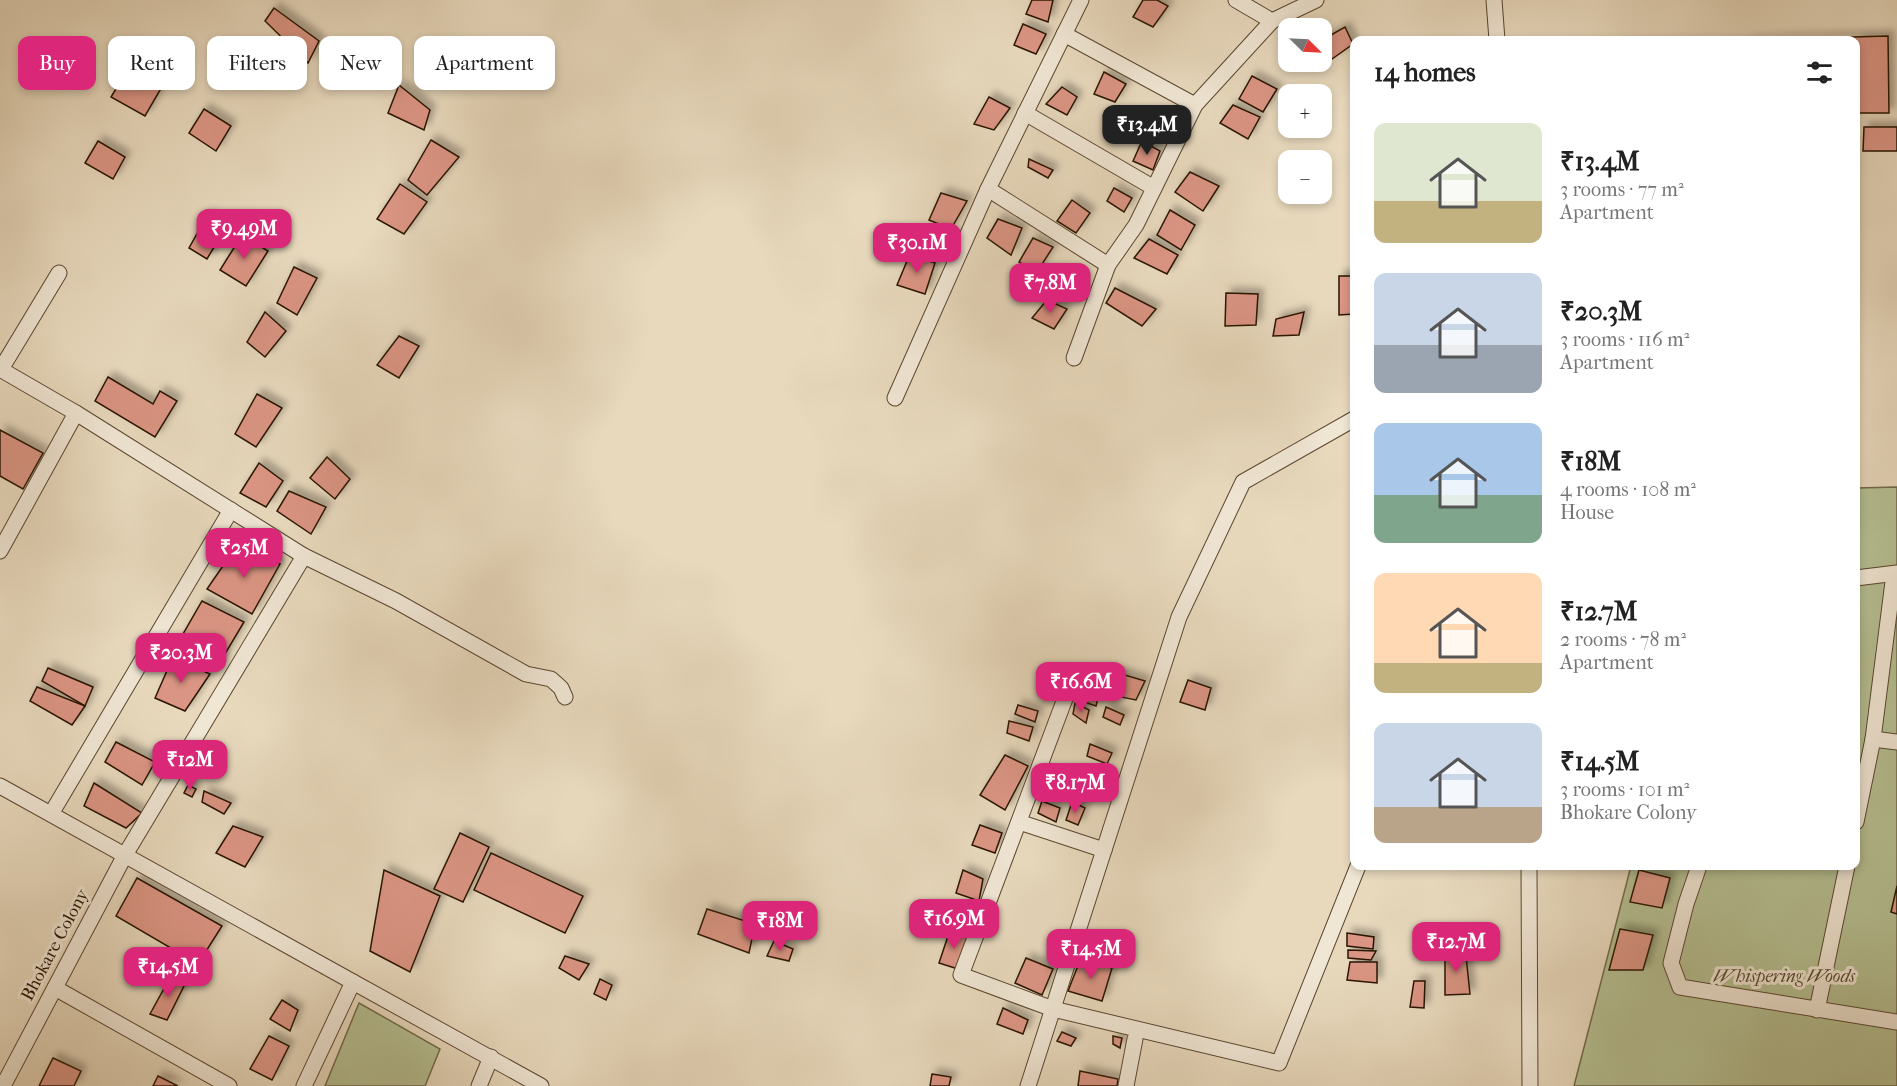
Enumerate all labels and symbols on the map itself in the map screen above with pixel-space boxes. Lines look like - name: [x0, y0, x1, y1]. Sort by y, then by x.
- north arrow: [1278, 18, 1332, 72]
- pin: ₹13.4M: [1098, 105, 1196, 156]
- pin: ₹9.49M: [195, 209, 293, 260]
- pin: ₹30.1M: [868, 223, 966, 274]
- pin: ₹7.8M: [1008, 263, 1092, 314]
- pin: ₹25M: [208, 528, 280, 579]
- pin: ₹20.3M: [132, 633, 230, 684]
- pin: ₹16.6M: [1032, 662, 1130, 713]
- pin: ₹12M: [154, 740, 226, 791]
- pin: ₹8.17M: [1026, 763, 1124, 814]
- street label: Bhokare Colony: [17, 885, 94, 1004]
- pin: ₹16.9M: [905, 899, 1003, 950]
- pin: ₹18M: [744, 901, 816, 952]
- pin: ₹12.7M: [1407, 922, 1505, 973]
- pin: ₹14.5M: [1042, 929, 1140, 980]
- pin: ₹14.5M: [119, 947, 217, 998]
- park label: Whispering Woods: [1713, 966, 1856, 987]

